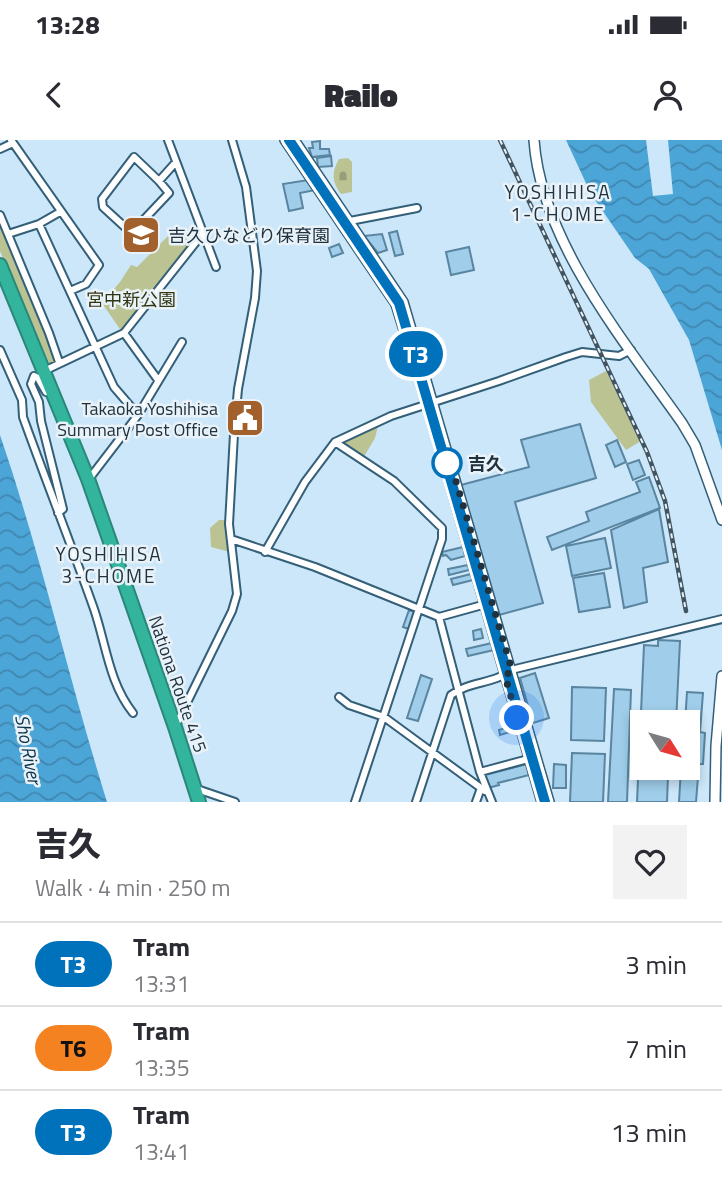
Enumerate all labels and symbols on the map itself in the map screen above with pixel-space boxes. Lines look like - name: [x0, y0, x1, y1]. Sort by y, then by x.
- district label: YOSHIHISA 1-CHOME: [505, 177, 611, 228]
- school or university icon: 吉久ひなどり保育園: [120, 214, 162, 256]
- place label: 吉久ひなどり保育園: [168, 222, 330, 249]
- park label: 宮中新公園: [86, 286, 176, 313]
- line badge: T3: [384, 331, 448, 377]
- place label: Takaoka Yoshihisa Summary Post Office: [57, 395, 218, 443]
- public building icon: Takaoka Yoshihisa Summary Post Office: [224, 397, 266, 439]
- marker: 吉久: [432, 448, 462, 478]
- place label: 吉久: [468, 450, 504, 477]
- district label: YOSHIHISA 3-CHOME: [56, 539, 162, 590]
- street label: Nationa Route 415: [142, 612, 214, 756]
- your location: [499, 700, 534, 735]
- north arrow: [630, 710, 700, 780]
- water label: Sho River: [8, 712, 50, 788]

